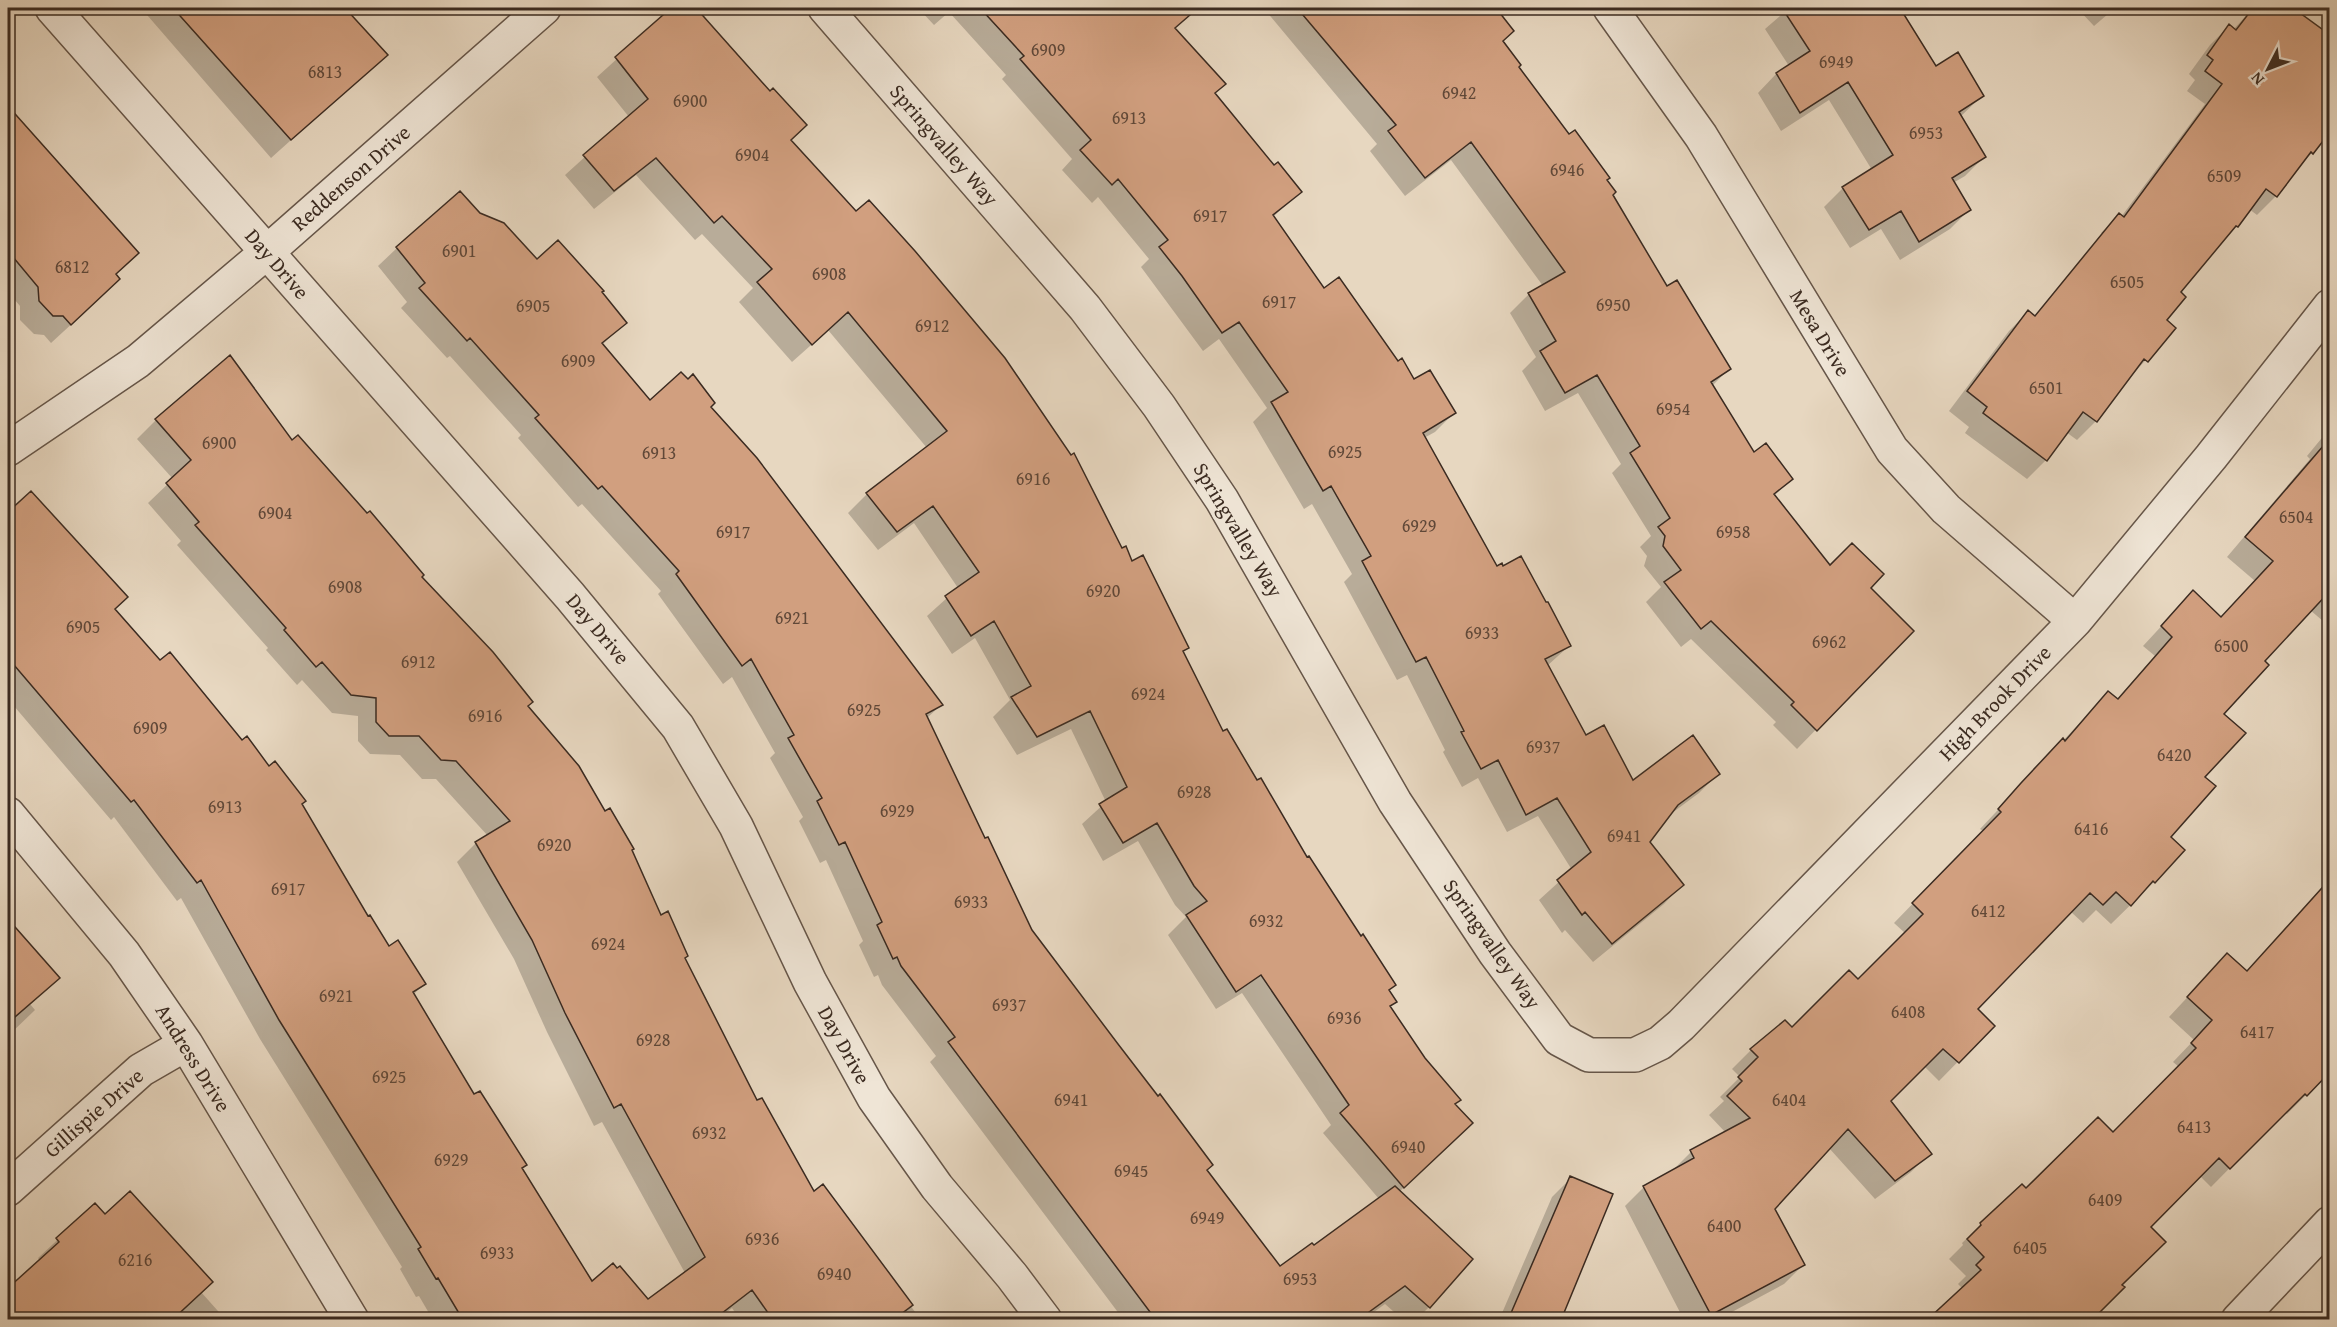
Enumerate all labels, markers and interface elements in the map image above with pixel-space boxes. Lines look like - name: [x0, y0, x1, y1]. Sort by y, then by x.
- house number: 6909: [1031, 36, 1065, 63]
- north arrow: [2238, 39, 2298, 99]
- house number: 6949: [1819, 48, 1853, 75]
- house number: 6813: [308, 58, 342, 85]
- text: N: [2244, 67, 2269, 91]
- street label: Springvalley Way: [883, 77, 1006, 213]
- house number: 6942: [1442, 79, 1476, 106]
- house number: 6900: [673, 87, 708, 114]
- house number: 6913: [1112, 104, 1146, 131]
- street label: Reddenson Drive: [284, 117, 417, 238]
- house number: 6953: [1909, 119, 1943, 146]
- house number: 6904: [735, 141, 769, 168]
- house number: 6946: [1550, 156, 1584, 183]
- house number: 6509: [2207, 162, 2241, 189]
- house number: 6917: [1193, 202, 1227, 229]
- street label: Day Drive: [238, 221, 317, 306]
- house number: 6901: [442, 237, 476, 264]
- house number: 6812: [55, 253, 89, 280]
- house number: 6908: [812, 260, 846, 287]
- house number: 6505: [2110, 268, 2144, 295]
- street label: Mesa Drive: [1782, 283, 1859, 382]
- house number: 6917: [1262, 288, 1296, 315]
- house number: 6950: [1596, 291, 1631, 318]
- house number: 6905: [516, 292, 550, 319]
- house number: 6912: [915, 312, 949, 339]
- house number: 6909: [561, 347, 595, 374]
- house number: 6501: [2029, 374, 2063, 401]
- house number: 6954: [1656, 395, 1690, 422]
- house number: 6900: [202, 429, 237, 456]
- house number: 6925: [1328, 438, 1362, 465]
- house number: 6913: [642, 439, 676, 466]
- street label: Springvalley Way: [1186, 456, 1291, 604]
- house number: 6916: [1016, 465, 1050, 492]
- house number: 6904: [258, 499, 292, 526]
- house number: 6504: [2279, 503, 2313, 530]
- house number: 6929: [1402, 512, 1436, 539]
- house number: 6917: [716, 518, 750, 545]
- house number: 6958: [1716, 518, 1750, 545]
- house number: 6908: [328, 573, 362, 600]
- house number: 6920: [1086, 577, 1121, 604]
- street label: Day Drive: [559, 586, 638, 671]
- house number: 6921: [775, 604, 809, 631]
- house number: 6905: [66, 613, 100, 640]
- house number: 6933: [1465, 619, 1499, 646]
- house number: 6962: [1812, 628, 1846, 655]
- house number: 6500: [2214, 632, 2249, 659]
- street label: High Brook Drive: [1931, 638, 2058, 768]
- house number: 6912: [401, 648, 435, 675]
- house number: 6924: [1131, 680, 1165, 707]
- house number: 6925: [847, 696, 881, 723]
- house number: 6916: [468, 702, 502, 729]
- house number: 6909: [133, 714, 167, 741]
- house number: 6937: [1526, 733, 1560, 760]
- house number: 6420: [2157, 741, 2192, 768]
- house number: 6928: [1177, 778, 1211, 805]
- house number: 6913: [208, 793, 242, 820]
- house number: 6929: [880, 797, 914, 824]
- house number: 6416: [2074, 815, 2108, 842]
- house number: 6941: [1607, 822, 1641, 849]
- house number: 6920: [537, 831, 572, 858]
- street label: Springvalley Way: [1436, 872, 1549, 1015]
- house number: 6917: [271, 875, 305, 902]
- house number: 6933: [954, 888, 988, 915]
- house number: 6412: [1971, 897, 2005, 924]
- house number: 6932: [1249, 907, 1283, 934]
- house number: 6924: [591, 930, 625, 957]
- house number: 6921: [319, 982, 353, 1009]
- house number: 6937: [992, 991, 1026, 1018]
- street label: Andress Drive: [148, 998, 239, 1118]
- house number: 6408: [1891, 998, 1925, 1025]
- street label: Day Drive: [810, 1000, 879, 1090]
- house number: 6936: [1327, 1004, 1361, 1031]
- house number: 6417: [2240, 1018, 2274, 1045]
- house number: 6928: [636, 1026, 670, 1053]
- street label: Gillispie Drive: [37, 1060, 150, 1165]
- house number: 6925: [372, 1063, 406, 1090]
- house number: 6941: [1054, 1086, 1088, 1113]
- house number: 6404: [1772, 1086, 1806, 1113]
- house number: 6413: [2177, 1113, 2211, 1140]
- house number: 6932: [692, 1119, 726, 1146]
- house number: 6940: [1391, 1133, 1426, 1160]
- house number: 6929: [434, 1146, 468, 1173]
- house number: 6945: [1114, 1157, 1148, 1184]
- house number: 6409: [2088, 1186, 2122, 1213]
- house number: 6949: [1190, 1204, 1224, 1231]
- house number: 6400: [1707, 1212, 1742, 1239]
- house number: 6936: [745, 1225, 779, 1252]
- house number: 6405: [2013, 1234, 2047, 1261]
- house number: 6933: [480, 1239, 514, 1266]
- house number: 6216: [118, 1246, 152, 1273]
- house number: 6940: [817, 1260, 852, 1287]
- house number: 6953: [1283, 1265, 1317, 1292]

